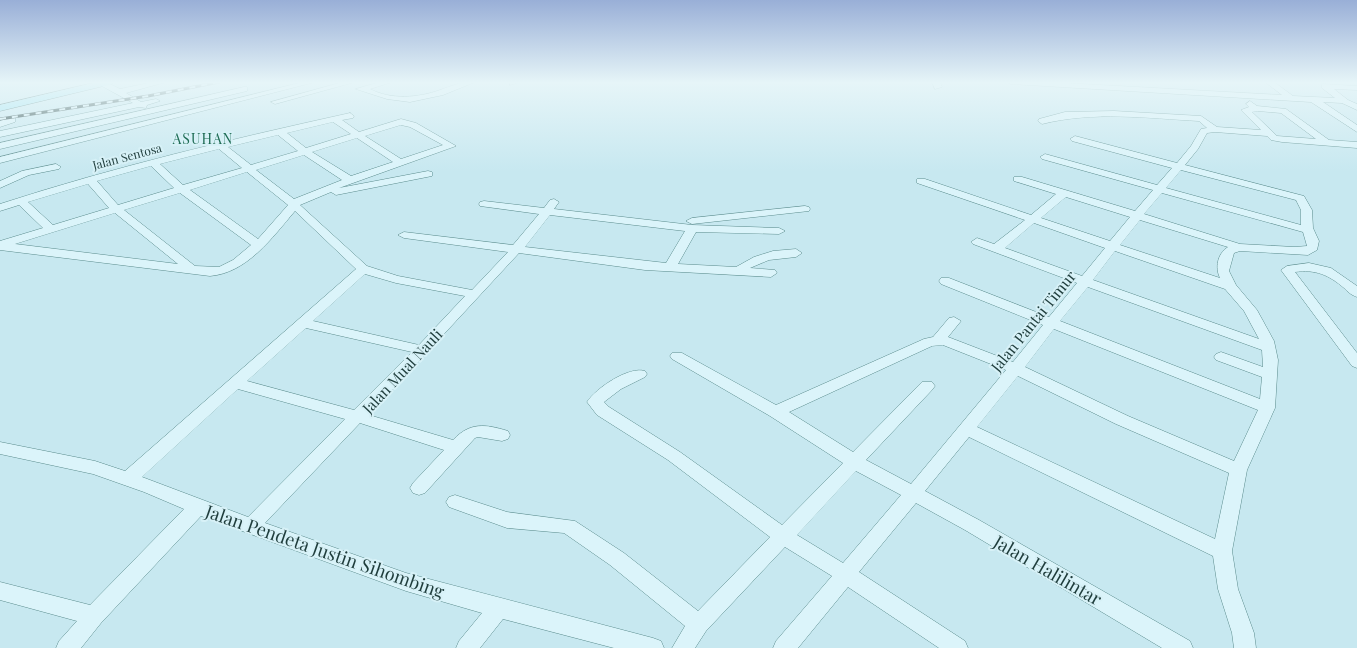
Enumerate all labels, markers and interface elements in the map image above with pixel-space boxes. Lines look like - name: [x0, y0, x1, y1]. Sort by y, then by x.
- district label: ASUHAN: [172, 129, 233, 148]
- street label: Jalan Sentosa: [90, 139, 163, 173]
- street label: Jalan Pantai Timur: [985, 266, 1080, 376]
- street label: Jalan Mual Nauli: [357, 324, 447, 418]
- street label: Jalan Pendeta Justin Sihombing: [201, 498, 448, 603]
- street label: Jalan Halilintar: [989, 529, 1106, 611]

